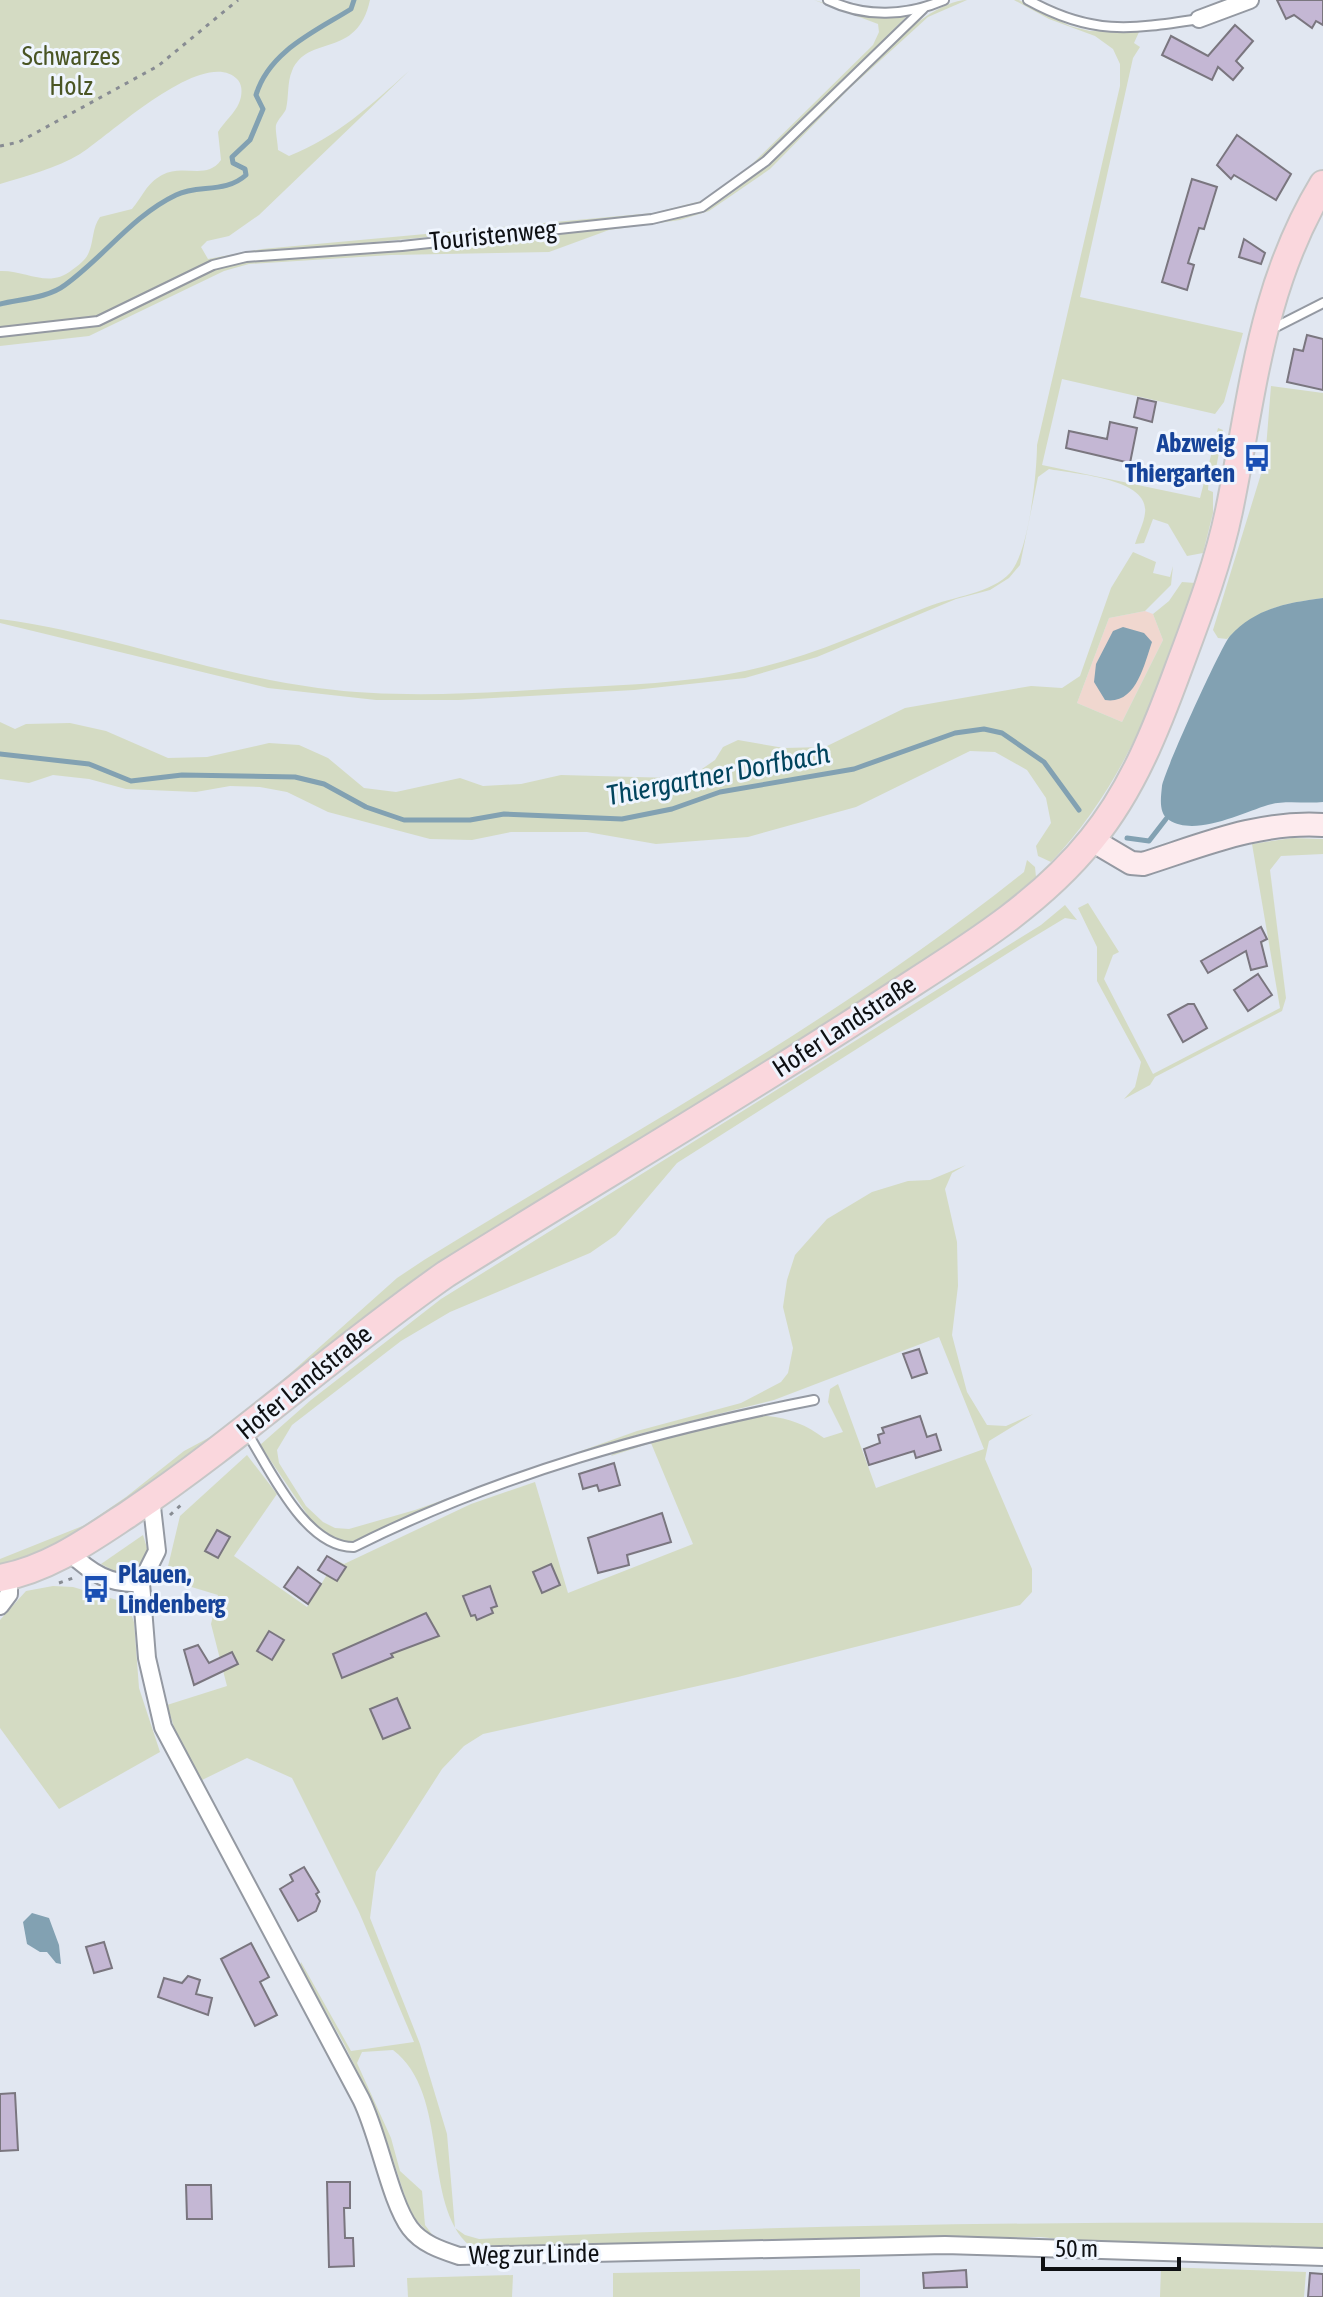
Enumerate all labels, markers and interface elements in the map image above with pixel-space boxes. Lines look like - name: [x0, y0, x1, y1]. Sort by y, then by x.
- park label: Schwarzes Holz: [22, 41, 120, 101]
- street label: Touristenweg: [428, 213, 559, 257]
- place label: Abzweig Thiergarten: [1125, 428, 1236, 488]
- bus stop icon: Abzweig Thiergarten: [1242, 443, 1272, 473]
- water label: Thiergartner Dorfbach: [604, 737, 833, 811]
- street label: Hofer Landstraße: [767, 969, 921, 1083]
- street label: Hofer Landstraße: [231, 1319, 377, 1445]
- place label: Plauen, Lindenberg: [118, 1559, 226, 1619]
- bus stop icon: Plauen, Lindenberg: [81, 1574, 111, 1604]
- scale bar: [1043, 2221, 1179, 2271]
- text: 50 m: [1055, 2235, 1098, 2262]
- street label: Weg zur Linde: [468, 2238, 600, 2270]

